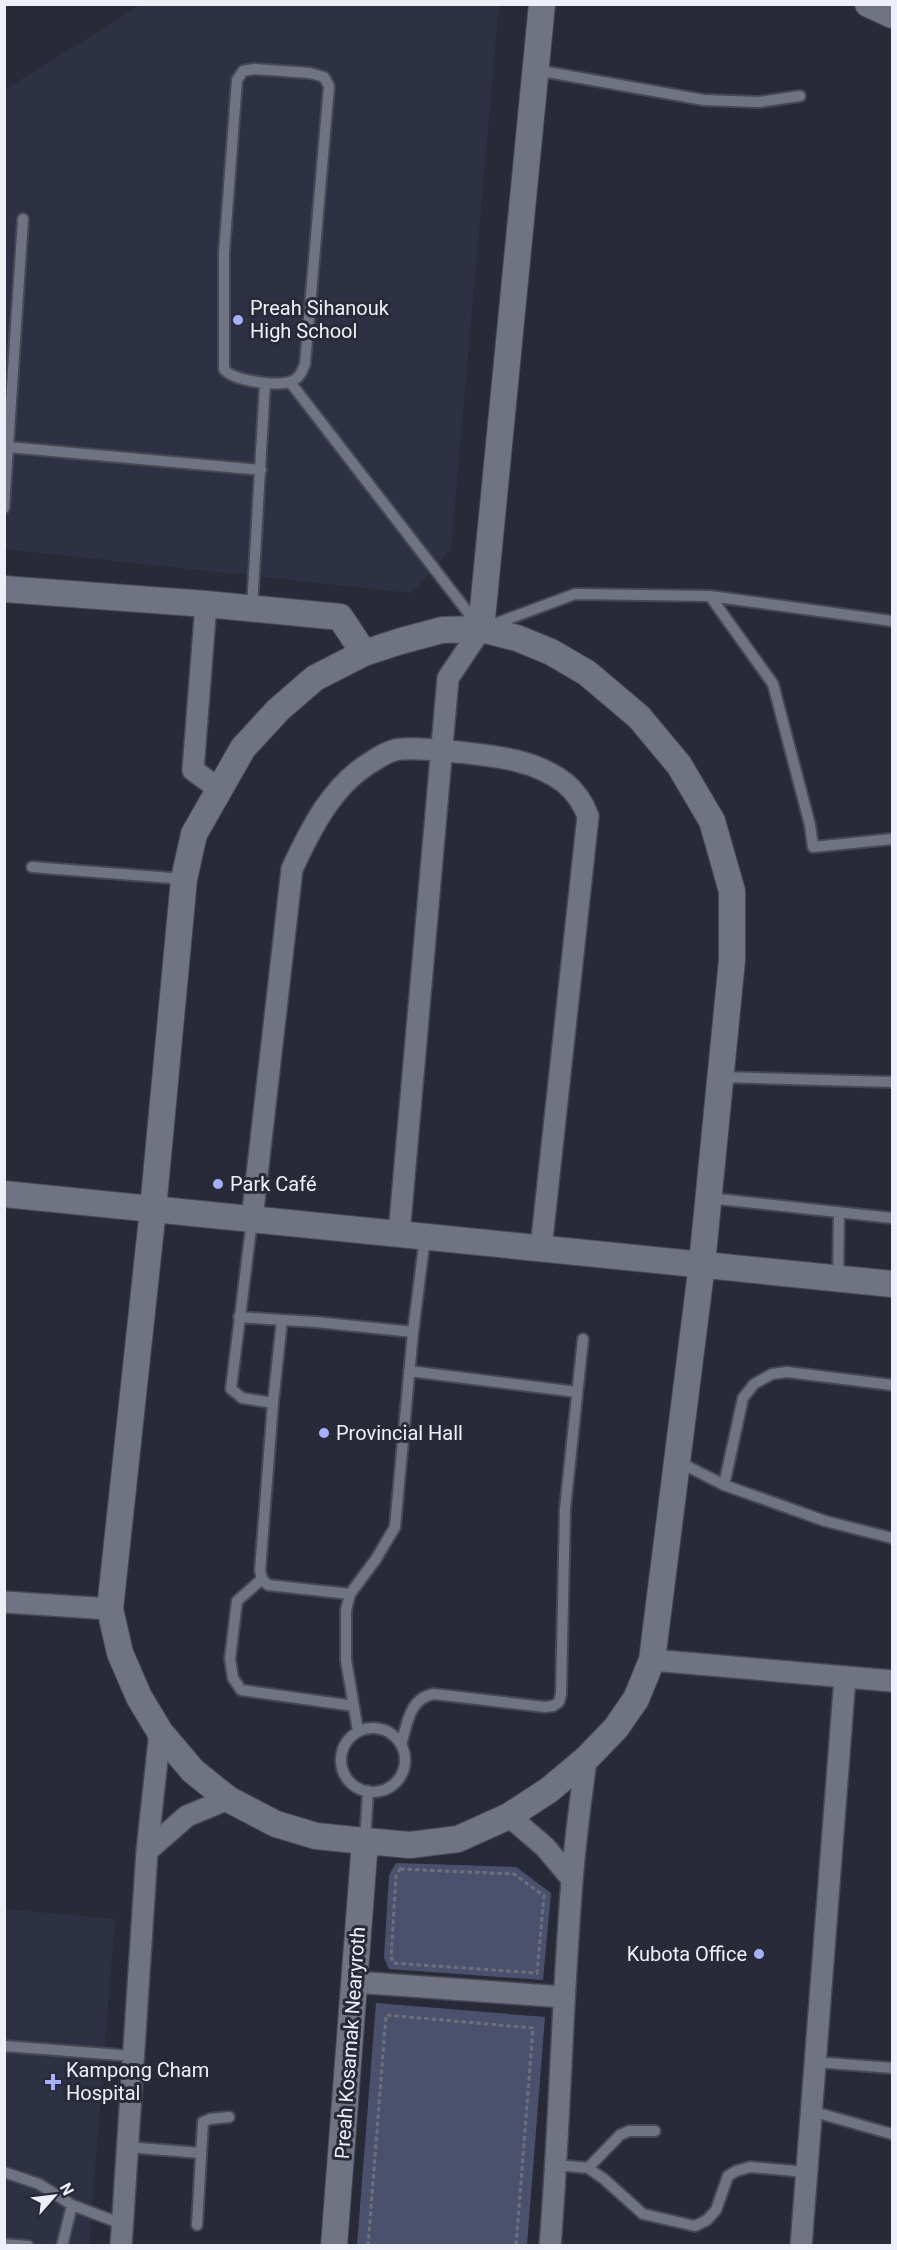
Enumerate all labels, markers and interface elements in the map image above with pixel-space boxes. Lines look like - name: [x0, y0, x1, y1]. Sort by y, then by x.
- place label: Preah Sihanouk High School: [250, 296, 390, 343]
- marker: Preah Sihanouk High School: [231, 313, 245, 327]
- place label: Park Café: [230, 1172, 316, 1196]
- marker: Park Café: [211, 1177, 225, 1191]
- place label: Provincial Hall: [336, 1421, 463, 1445]
- marker: Provincial Hall: [317, 1426, 331, 1440]
- street label: Preah Kosamak Nearyroth: [330, 1926, 370, 2160]
- place label: Kubota Office: [627, 1942, 747, 1966]
- marker: Kubota Office: [752, 1947, 766, 1961]
- place label: Kampong Cham Hospital: [66, 2058, 209, 2105]
- marker: Kampong Cham Hospital: [44, 2073, 62, 2091]
- north arrow: [24, 2166, 84, 2226]
- text: N: [56, 2180, 78, 2199]

